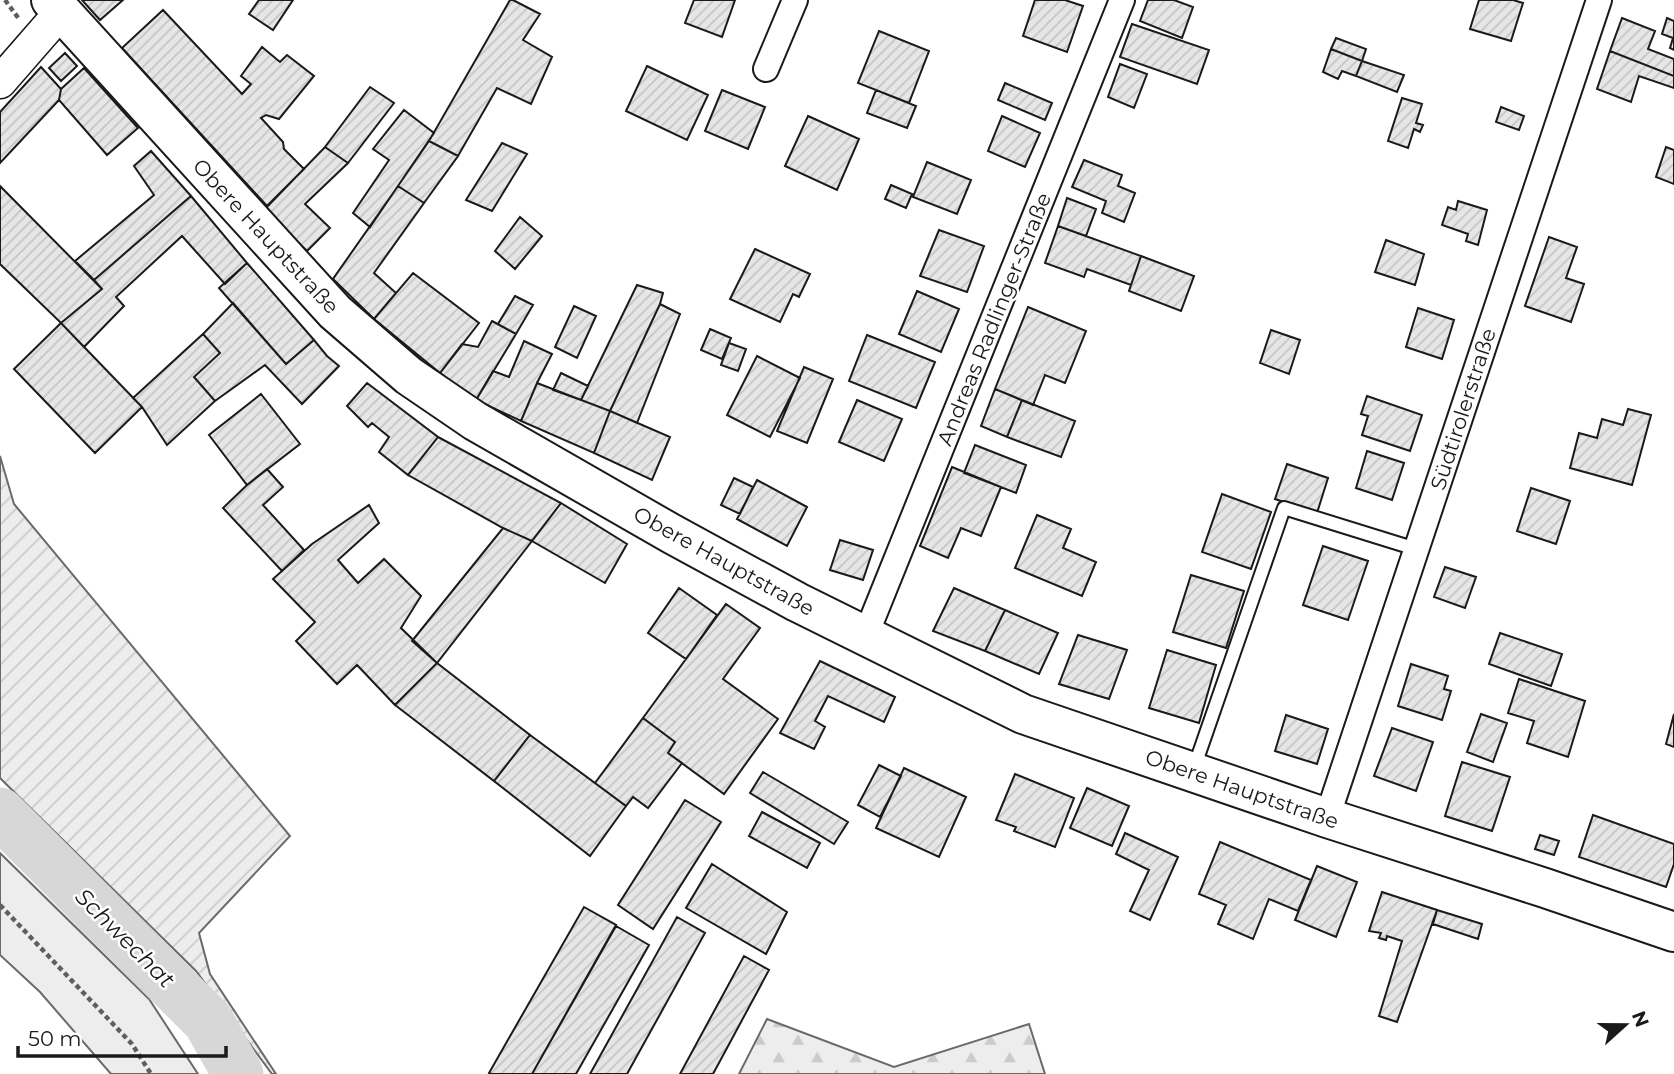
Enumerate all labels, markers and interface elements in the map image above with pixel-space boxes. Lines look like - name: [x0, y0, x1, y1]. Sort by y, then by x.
- street label: Obere Hauptstraße: [188, 153, 344, 319]
- street label: Andreas Radlinger-Straße: [932, 189, 1056, 449]
- street label: Südtirolerstraße: [1425, 325, 1501, 493]
- street label: Obere Hauptstraße: [629, 501, 819, 621]
- street label: Obere Hauptstraße: [1142, 744, 1342, 834]
- water label: Schwechat: [69, 882, 181, 994]
- north arrow: [1590, 990, 1660, 1060]
- text: N: [1627, 1008, 1654, 1030]
- scale bar: [18, 1014, 226, 1058]
- text: 50 m: [28, 1026, 82, 1051]

